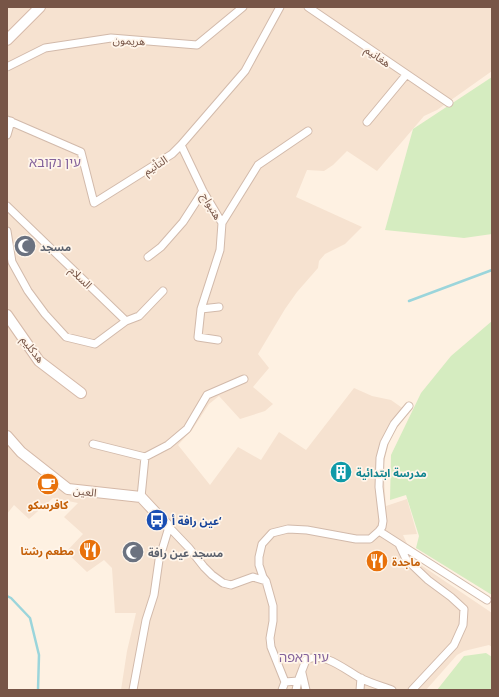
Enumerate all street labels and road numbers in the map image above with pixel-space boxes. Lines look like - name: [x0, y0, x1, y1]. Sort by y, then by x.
- street label: هريمون: [112, 32, 146, 48]
- street label: هغانيم: [361, 42, 394, 72]
- street label: التأنيم: [140, 152, 171, 180]
- street label: هتبواح: [197, 190, 226, 223]
- street label: السلام: [65, 262, 96, 292]
- street label: هدكليم: [16, 332, 48, 367]
- street label: العين: [72, 482, 97, 500]

